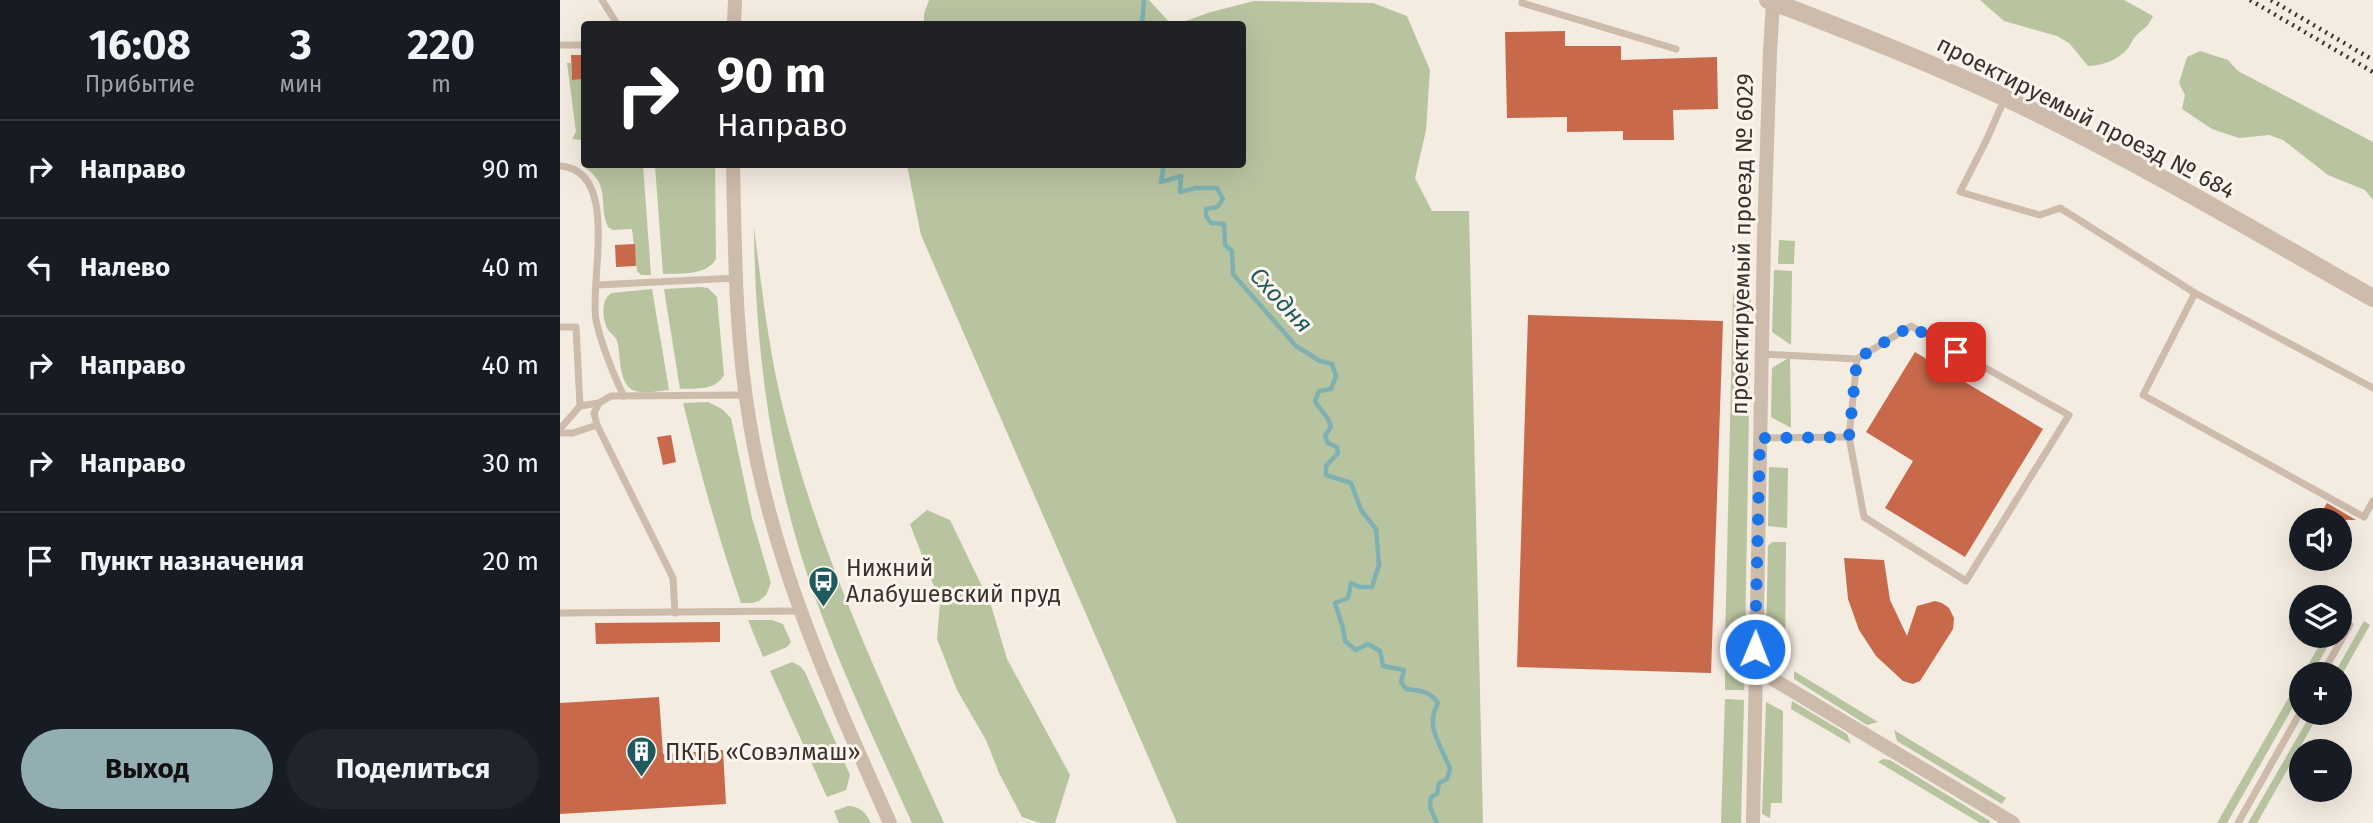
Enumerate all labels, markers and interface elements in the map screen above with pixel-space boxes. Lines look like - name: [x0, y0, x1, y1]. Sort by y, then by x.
- text: 16:08: [89, 20, 191, 70]
- text: 3: [290, 20, 312, 70]
- text: 220: [407, 20, 475, 70]
- street label: проектируемый проезд № 684: [1932, 29, 2240, 205]
- text: 90 m: [717, 46, 826, 105]
- icon: right: [602, 49, 693, 140]
- text: Прибытие: [85, 70, 195, 98]
- text: мин: [280, 70, 322, 98]
- text: m: [431, 70, 451, 98]
- street label: проектируемый проезд № 6029: [1725, 73, 1759, 415]
- text: Направо: [717, 106, 848, 144]
- icon: right: [21, 150, 59, 188]
- text: Направо: [80, 154, 186, 185]
- text: 90 m: [482, 154, 539, 185]
- icon: left: [21, 248, 59, 286]
- text: Налево: [80, 252, 170, 283]
- text: 40 m: [481, 252, 539, 283]
- water label: Сходня: [1244, 262, 1318, 338]
- pin: [1926, 322, 1986, 382]
- icon: arrive: [1937, 333, 1975, 371]
- icon: right: [21, 346, 59, 384]
- text: Направо: [80, 350, 186, 381]
- text: 40 m: [481, 350, 539, 381]
- icon: right: [21, 444, 59, 482]
- text: Направо: [80, 448, 186, 479]
- text: 30 m: [482, 448, 539, 479]
- map controls: [2289, 508, 2352, 802]
- button: sound: [2289, 508, 2352, 571]
- icon: arrive: [21, 542, 59, 580]
- text: Пункт назначения: [80, 546, 304, 577]
- text: 20 m: [482, 546, 539, 577]
- place label: Нижний Алабушевский пруд: [846, 554, 1061, 608]
- bus stop icon: Нижний Алабушевский пруд: [806, 564, 840, 608]
- button: layers: [2289, 585, 2352, 648]
- position arrow: [1718, 612, 1792, 686]
- button: +: [2289, 662, 2352, 725]
- button: Выход: [21, 729, 273, 809]
- button: Поделиться: [287, 729, 539, 809]
- building icon: ПКТБ «Совэлмаш»: [625, 735, 659, 779]
- place label: ПКТБ «Совэлмаш»: [665, 738, 860, 766]
- button: −: [2289, 739, 2352, 802]

